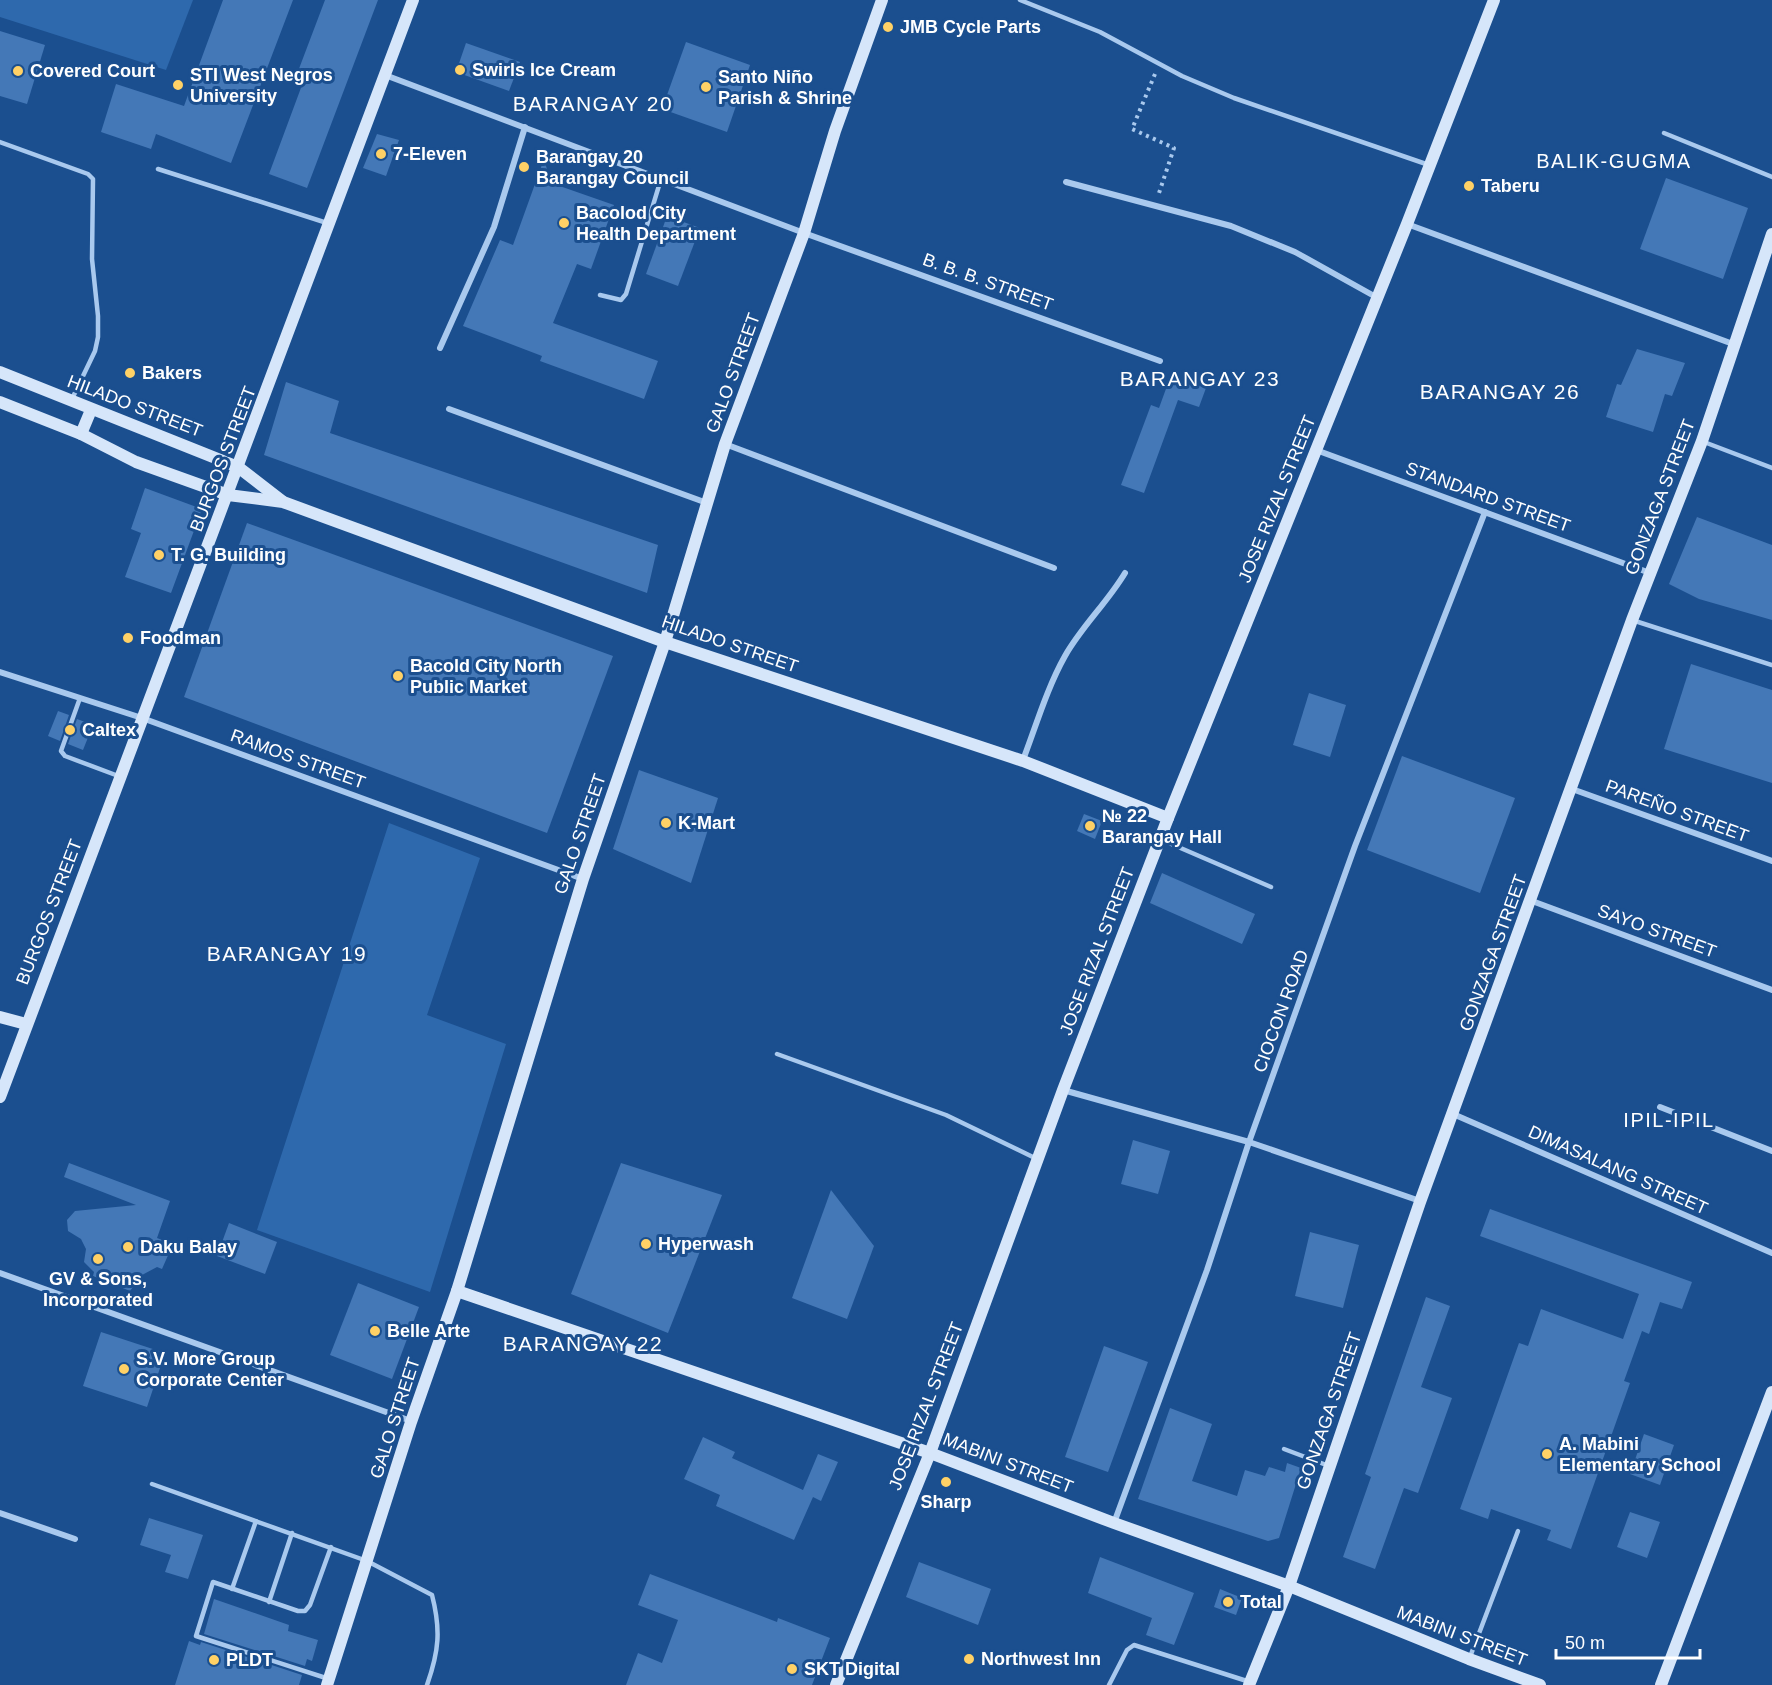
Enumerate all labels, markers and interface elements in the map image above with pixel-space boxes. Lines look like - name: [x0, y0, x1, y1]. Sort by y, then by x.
- place label: JMB Cycle Parts: [900, 17, 1041, 37]
- marker: JMB Cycle Parts: [881, 20, 895, 34]
- place label: Swirls Ice Cream: [472, 60, 616, 80]
- place label: Covered Court: [30, 61, 155, 81]
- marker: Swirls Ice Cream: [453, 63, 467, 77]
- marker: Covered Court: [11, 64, 25, 78]
- place label: STI West Negros University: [190, 65, 333, 106]
- place label: Santo Niño Parish & Shrine: [718, 67, 852, 108]
- marker: STI West Negros University: [171, 78, 185, 92]
- marker: Santo Niño Parish & Shrine: [699, 80, 713, 94]
- district label: BARANGAY 20: [513, 92, 673, 115]
- place label: 7-Eleven: [393, 144, 467, 164]
- marker: 7-Eleven: [374, 147, 388, 161]
- place label: Barangay 20 Barangay Council: [536, 147, 689, 188]
- district label: BALIK-GUGMA: [1536, 150, 1692, 172]
- marker: Barangay 20 Barangay Council: [517, 160, 531, 174]
- place label: Taberu: [1481, 176, 1540, 196]
- marker: Taberu: [1462, 179, 1476, 193]
- place label: Bacolod City Health Department: [576, 203, 736, 244]
- marker: Bacolod City Health Department: [557, 216, 571, 230]
- street label: B. B. B. STREET: [920, 249, 1056, 315]
- street label: GALO STREET: [702, 310, 764, 436]
- place label: Bakers: [142, 363, 202, 383]
- marker: Bakers: [123, 366, 137, 380]
- district label: BARANGAY 23: [1120, 367, 1280, 390]
- street label: HILADO STREET: [65, 371, 205, 441]
- district label: BARANGAY 26: [1420, 380, 1580, 403]
- street label: BURGOS STREET: [186, 384, 260, 534]
- street label: JOSE RIZAL STREET: [1234, 413, 1320, 585]
- street label: GONZAGA STREET: [1621, 416, 1699, 578]
- street label: STANDARD STREET: [1403, 458, 1573, 536]
- place label: T. G. Building: [171, 545, 286, 565]
- marker: T. G. Building: [152, 548, 166, 562]
- street label: HILADO STREET: [659, 611, 801, 677]
- place label: Foodman: [140, 628, 221, 648]
- marker: Foodman: [121, 631, 135, 645]
- place label: Bacold City North Public Market: [410, 656, 562, 697]
- marker: Bacold City North Public Market: [391, 669, 405, 683]
- place label: Caltex: [82, 720, 136, 740]
- marker: Caltex: [63, 723, 77, 737]
- street label: RAMOS STREET: [228, 725, 368, 793]
- street label: GALO STREET: [550, 771, 610, 897]
- street label: PAREÑO STREET: [1603, 775, 1752, 846]
- place label: № 22 Barangay Hall: [1102, 806, 1222, 847]
- place label: K-Mart: [678, 813, 735, 833]
- marker: K-Mart: [659, 816, 673, 830]
- marker: № 22 Barangay Hall: [1083, 819, 1097, 833]
- street label: BURGOS STREET: [12, 837, 86, 987]
- street label: JOSE RIZAL STREET: [1056, 864, 1138, 1038]
- street label: GONZAGA STREET: [1455, 872, 1531, 1034]
- street label: SAYO STREET: [1595, 900, 1719, 962]
- district label: BARANGAY 19: [207, 942, 367, 965]
- street label: CIOCON ROAD: [1250, 947, 1312, 1075]
- district label: IPIL-IPIL: [1623, 1109, 1715, 1131]
- street label: DIMASALANG STREET: [1525, 1121, 1711, 1219]
- place label: Hyperwash: [658, 1234, 754, 1254]
- place label: Daku Balay: [140, 1237, 237, 1257]
- marker: Hyperwash: [639, 1237, 653, 1251]
- marker: Daku Balay: [121, 1240, 135, 1254]
- marker: GV & Sons, Incorporated: [91, 1252, 105, 1266]
- place label: GV & Sons, Incorporated: [43, 1269, 153, 1310]
- street label: JOSE RIZAL STREET: [885, 1319, 967, 1493]
- place label: Belle Arte: [387, 1321, 470, 1341]
- marker: Belle Arte: [368, 1324, 382, 1338]
- street label: GONZAGA STREET: [1293, 1330, 1365, 1492]
- district label: BARANGAY 22: [503, 1332, 663, 1355]
- place label: S.V. More Group Corporate Center: [136, 1349, 284, 1390]
- street label: GALO STREET: [366, 1355, 424, 1481]
- marker: S.V. More Group Corporate Center: [117, 1362, 131, 1376]
- street label: MABINI STREET: [940, 1429, 1076, 1497]
- place label: A. Mabini Elementary School: [1559, 1434, 1721, 1475]
- marker: A. Mabini Elementary School: [1540, 1447, 1554, 1461]
- marker: Sharp: [939, 1475, 953, 1489]
- place label: Sharp: [920, 1492, 972, 1512]
- place label: Total: [1240, 1592, 1282, 1612]
- marker: Total: [1221, 1595, 1235, 1609]
- street label: MABINI STREET: [1394, 1602, 1530, 1670]
- scale bar: [1556, 1622, 1700, 1660]
- text: 50 m: [1565, 1633, 1605, 1653]
- place label: Northwest Inn: [981, 1649, 1101, 1669]
- place label: PLDT: [226, 1650, 273, 1670]
- marker: Northwest Inn: [962, 1652, 976, 1666]
- marker: PLDT: [207, 1653, 221, 1667]
- place label: SKT Digital: [804, 1659, 900, 1679]
- marker: SKT Digital: [785, 1662, 799, 1676]

